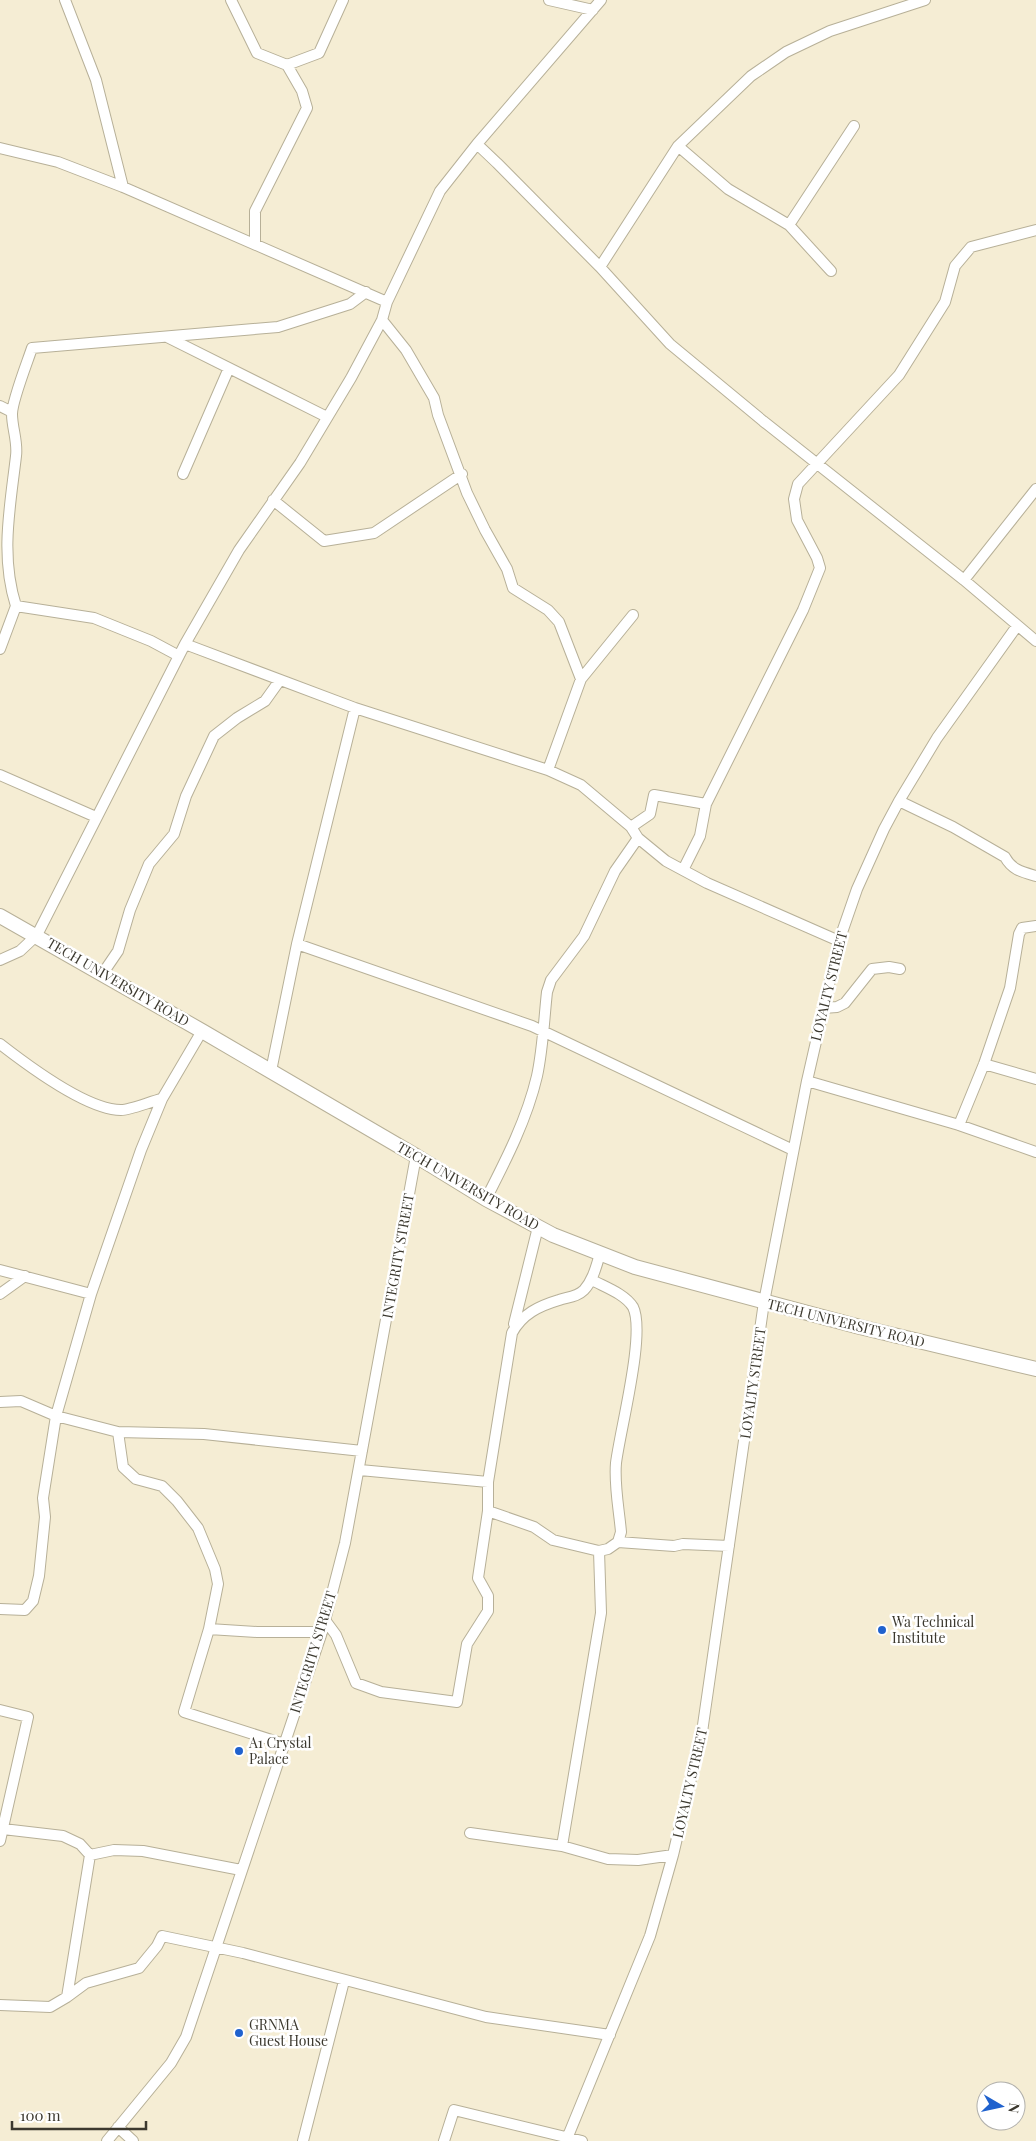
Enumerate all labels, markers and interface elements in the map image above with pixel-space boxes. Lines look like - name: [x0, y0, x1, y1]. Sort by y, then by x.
- street label: LOYALTY STREET: [806, 929, 851, 1043]
- street label: TECH UNIVERSITY ROAD: [43, 933, 193, 1030]
- street label: TECH UNIVERSITY ROAD: [393, 1137, 543, 1234]
- street label: INTEGRITY STREET: [377, 1192, 418, 1320]
- street label: TECH UNIVERSITY ROAD: [765, 1294, 927, 1351]
- street label: LOYALTY STREET: [735, 1325, 770, 1440]
- street label: INTEGRITY STREET: [285, 1588, 340, 1715]
- place label: Wa Technical Institute: [891, 1612, 974, 1647]
- marker: Wa Technical Institute: [876, 1624, 888, 1636]
- street label: LOYALTY STREET: [668, 1725, 712, 1840]
- place label: A1 Crystal Palace: [248, 1733, 312, 1768]
- marker: A1 Crystal Palace: [233, 1745, 245, 1757]
- place label: GRNMA Guest House: [249, 2015, 328, 2050]
- marker: GRNMA Guest House: [233, 2027, 245, 2039]
- north arrow: [976, 2081, 1026, 2131]
- scale bar: [12, 2098, 146, 2130]
- text: N: [1004, 2102, 1025, 2115]
- text: 100 m: [20, 2105, 61, 2125]

